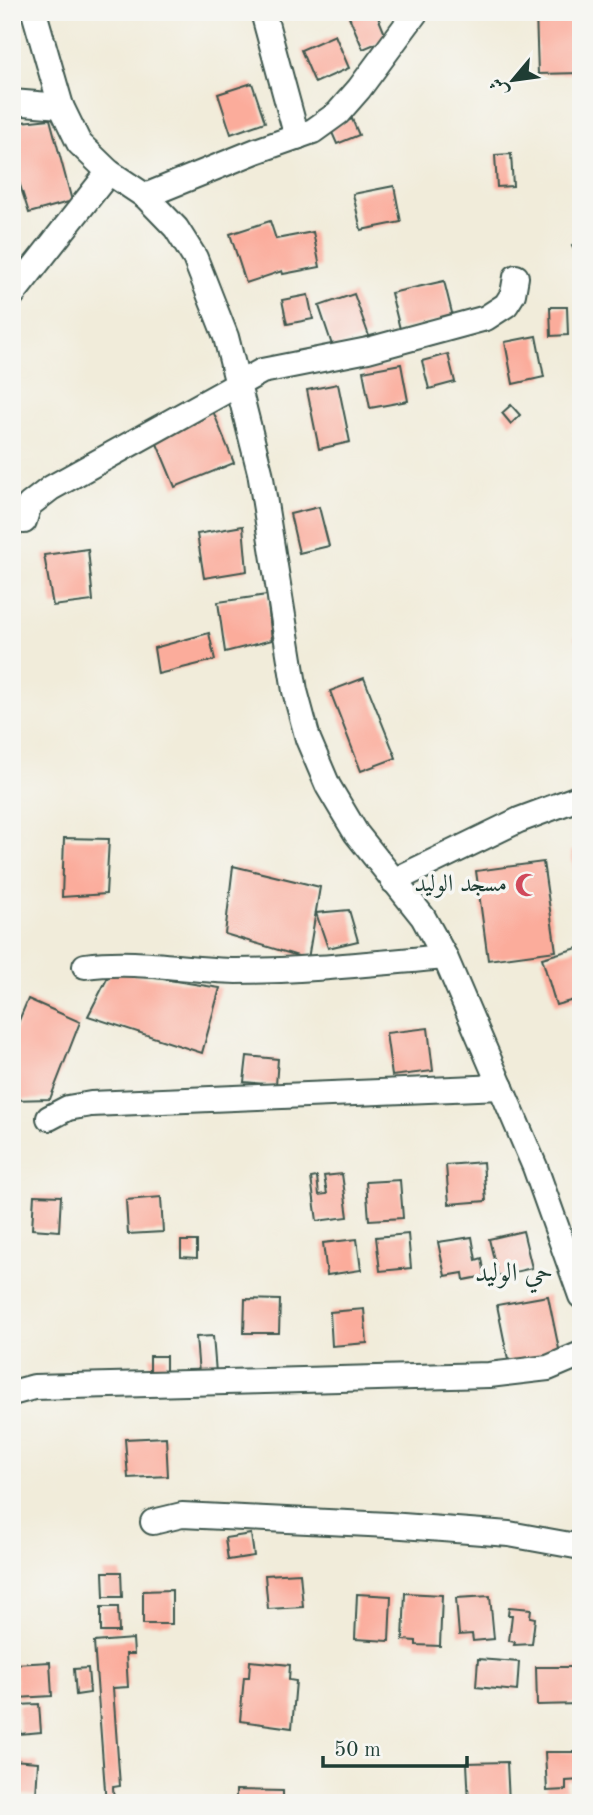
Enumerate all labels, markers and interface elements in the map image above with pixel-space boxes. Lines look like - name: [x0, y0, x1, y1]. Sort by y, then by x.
- north arrow: [477, 46, 548, 116]
- text: ش: [487, 74, 513, 100]
- mosque icon: مسجد الوليد: [513, 871, 541, 899]
- place label: مسجد الوليد: [414, 873, 507, 898]
- district label: حي الوليد: [475, 1261, 553, 1294]
- scale bar: [323, 1724, 467, 1768]
- text: 50 m: [334, 1740, 381, 1761]

